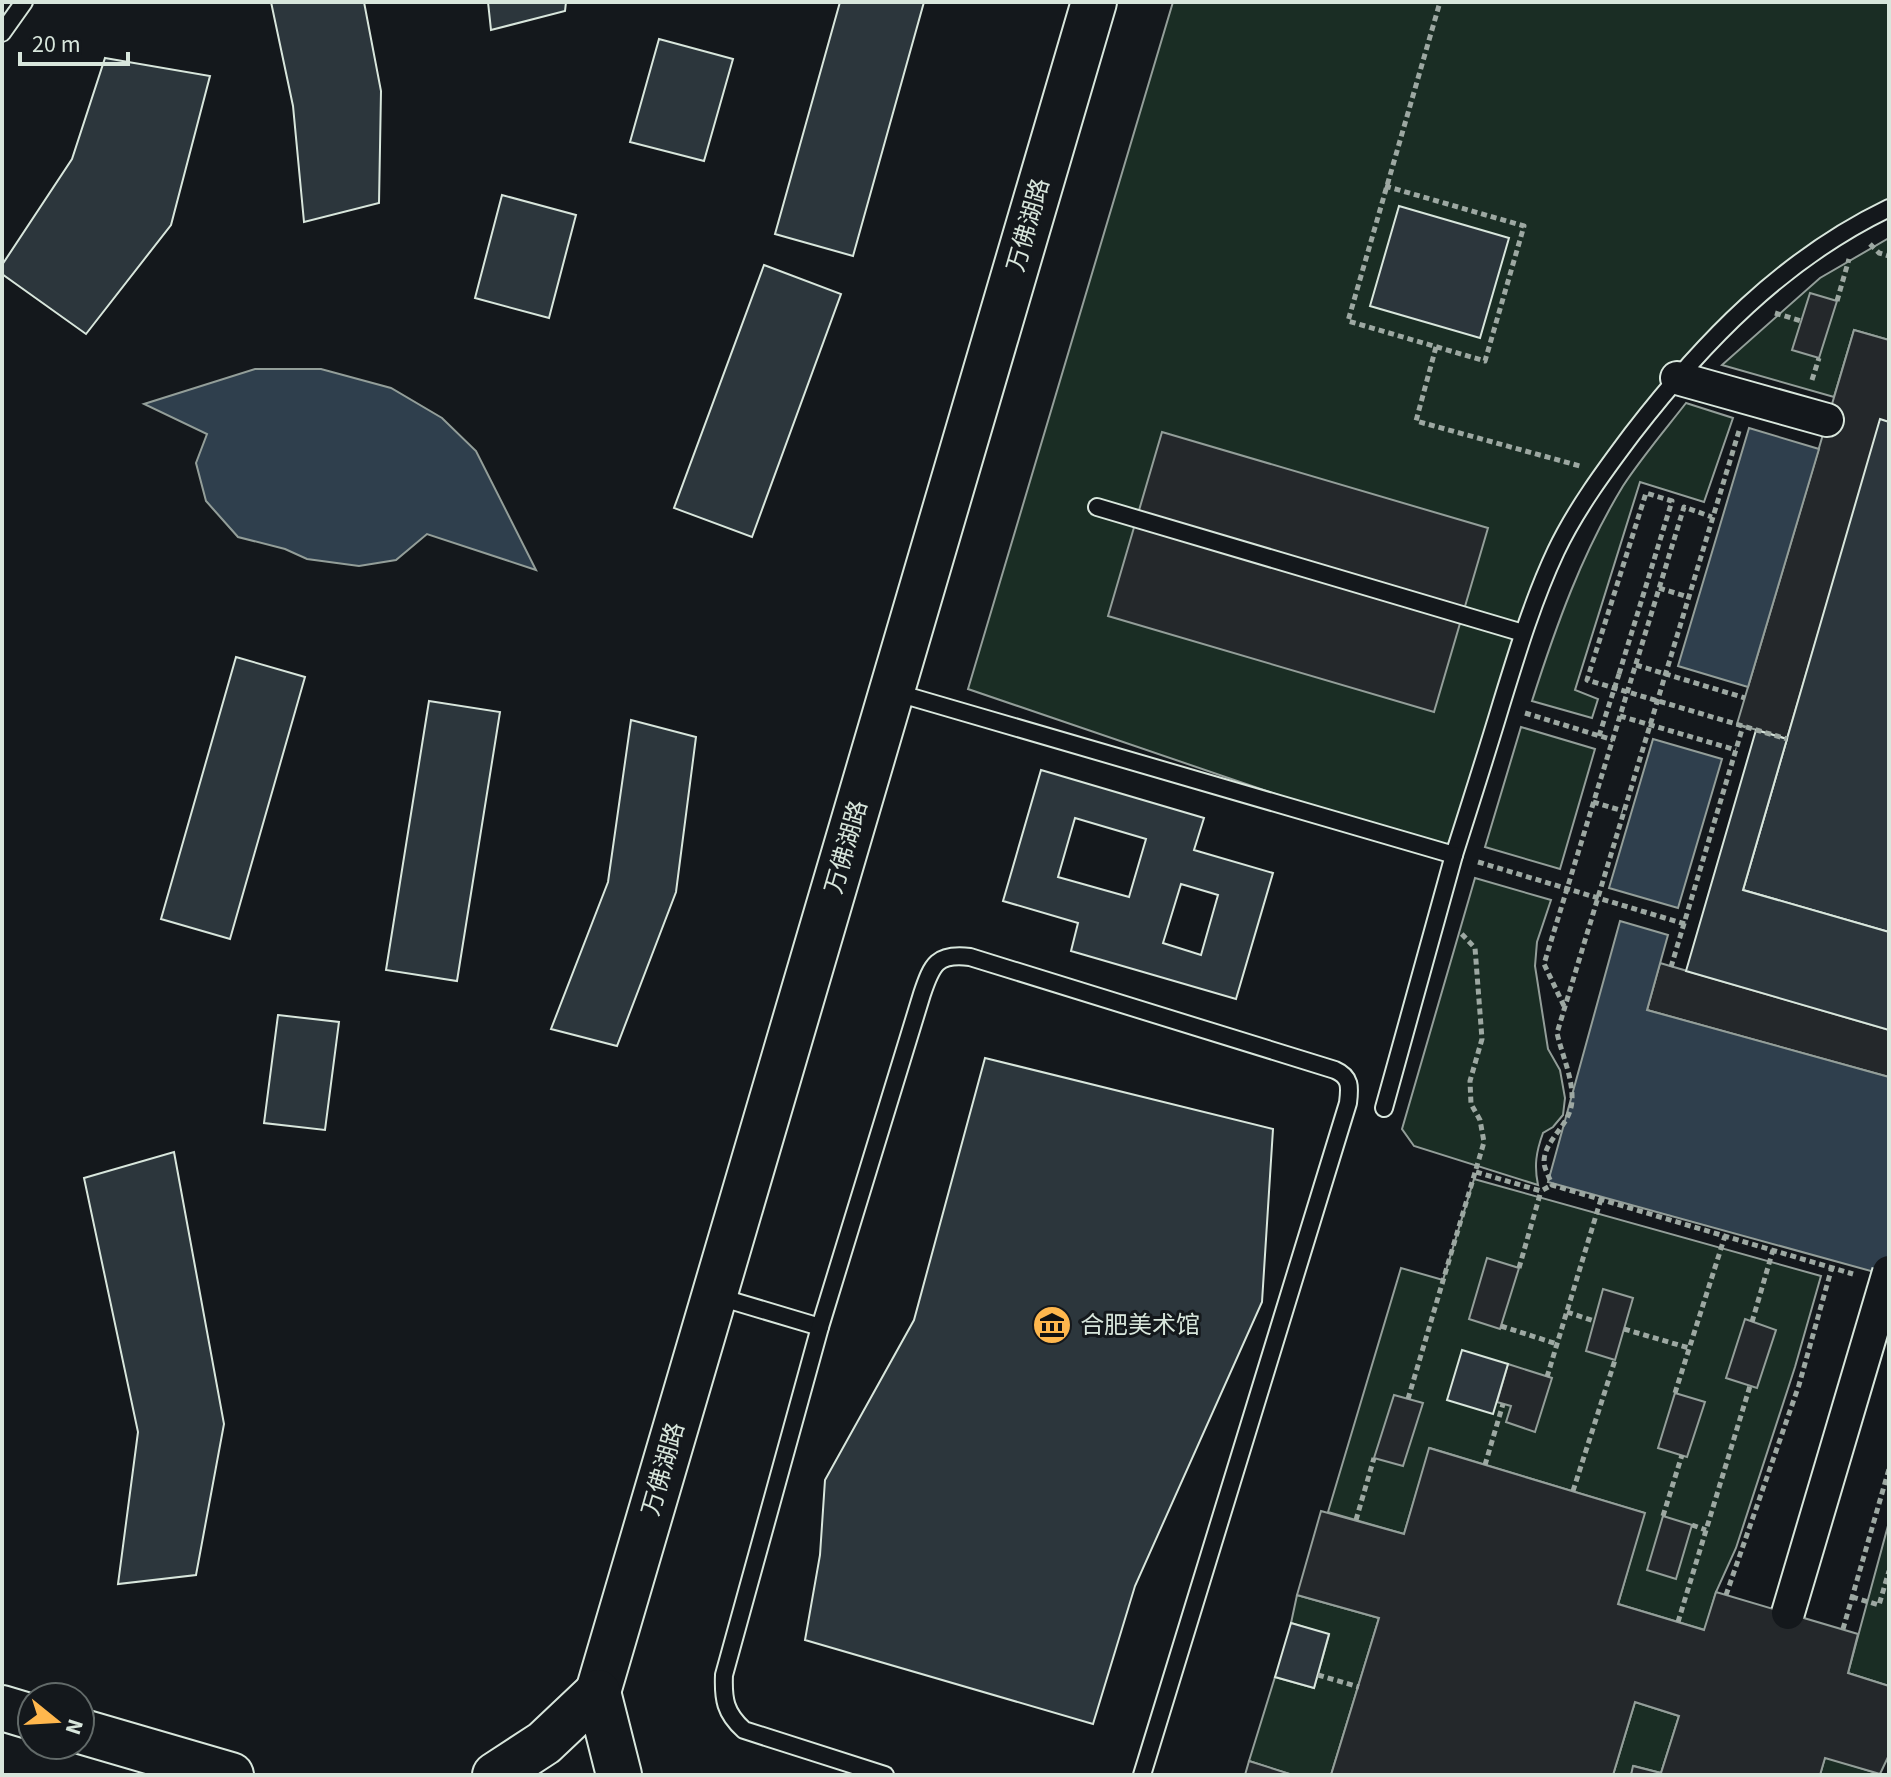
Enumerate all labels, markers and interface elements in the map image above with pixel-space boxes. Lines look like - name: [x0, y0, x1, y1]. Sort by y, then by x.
- scale bar: [20, 16, 128, 66]
- text: 20 m: [32, 27, 81, 62]
- street label: 万佛湖路: [998, 174, 1059, 276]
- street label: 万佛湖路: [816, 796, 877, 898]
- museum icon: 合肥美术馆: [1031, 1304, 1073, 1346]
- place label: 合肥美术馆: [1080, 1308, 1200, 1343]
- street label: 万佛湖路: [633, 1418, 694, 1520]
- north arrow: [16, 1681, 96, 1761]
- text: N: [57, 1715, 92, 1739]

